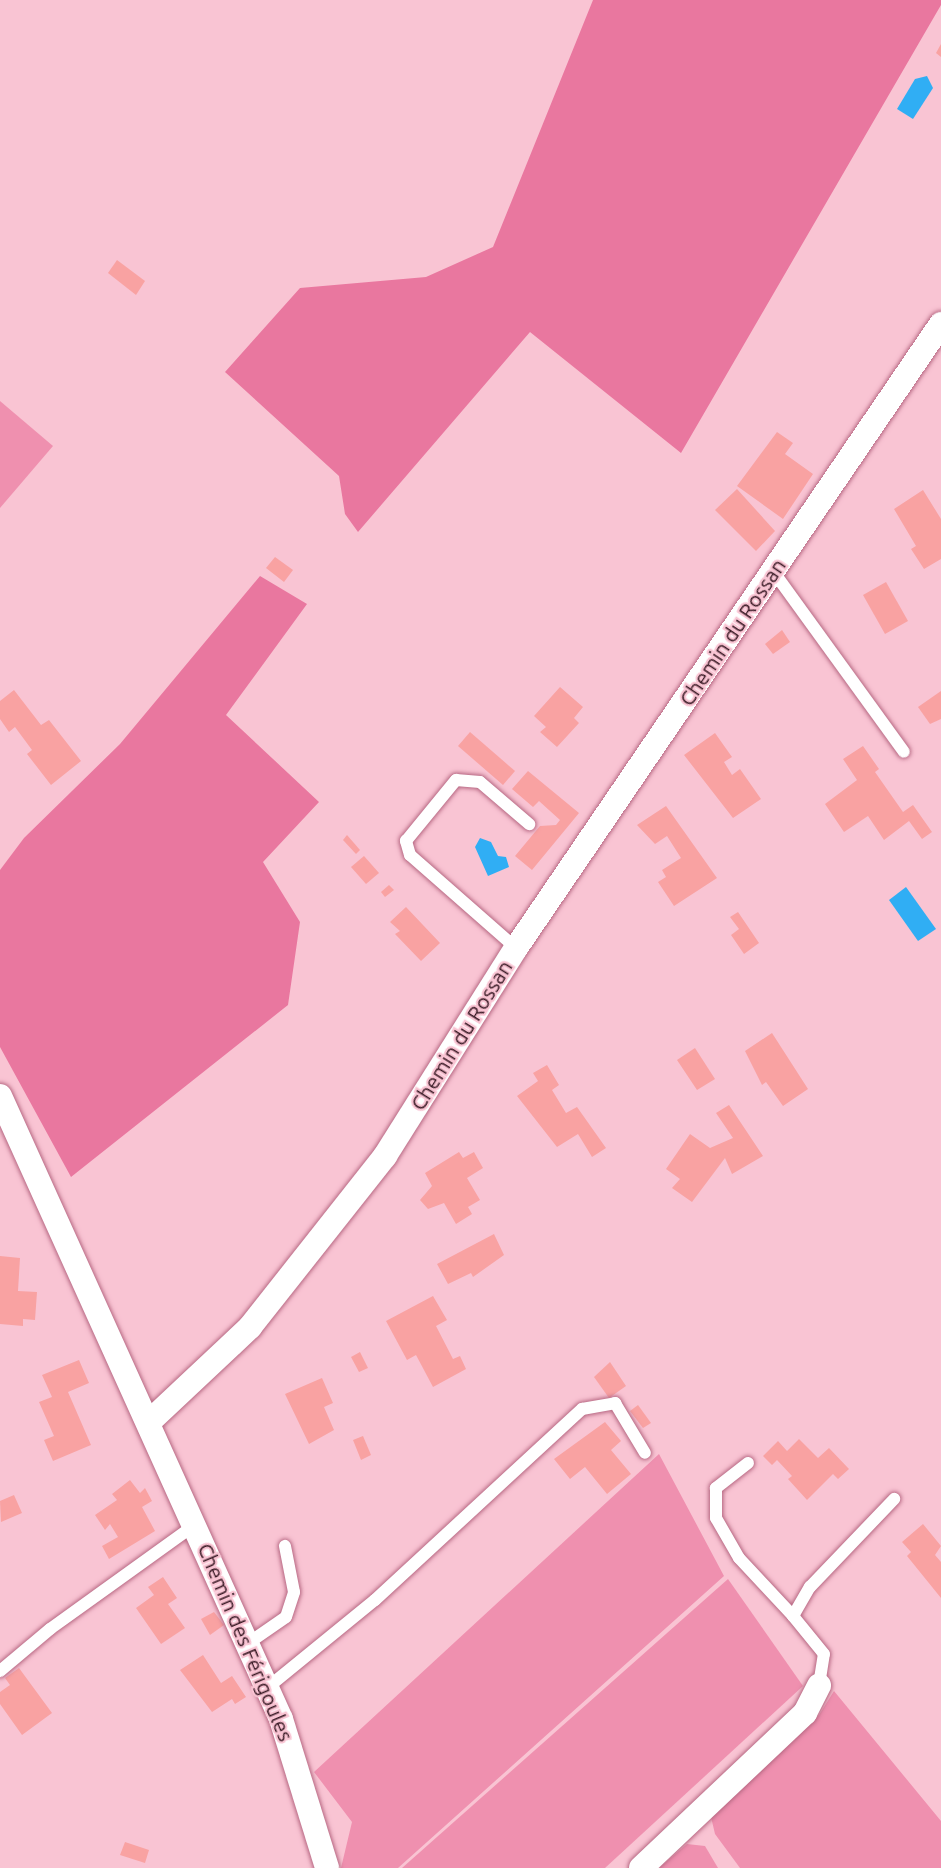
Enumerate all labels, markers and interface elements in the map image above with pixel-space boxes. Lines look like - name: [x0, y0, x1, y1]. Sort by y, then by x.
- street label: Chemin du Rossan: [673, 554, 791, 710]
- street label: Chemin du Rossan: [405, 955, 517, 1115]
- street label: Chemin des Férigoules: [193, 1539, 299, 1745]

